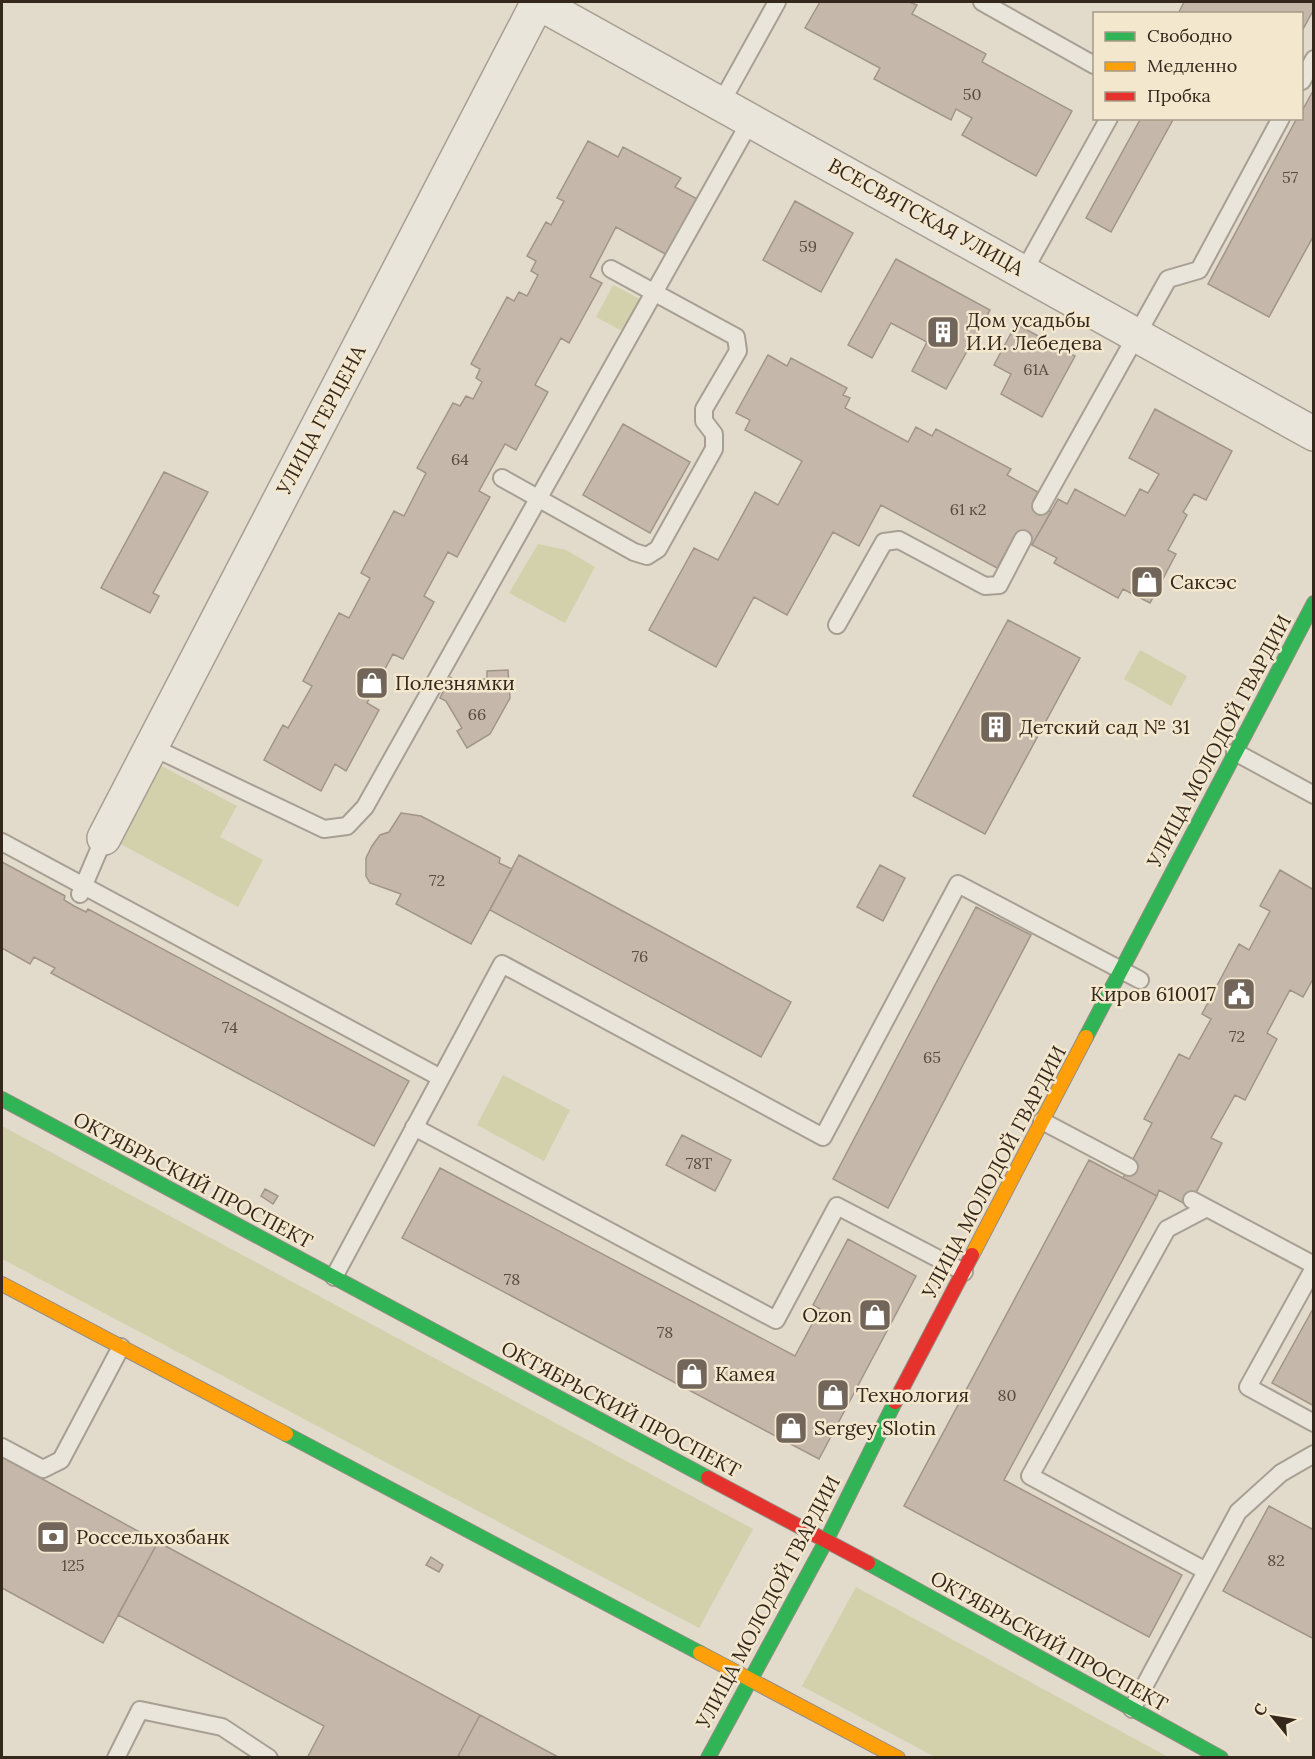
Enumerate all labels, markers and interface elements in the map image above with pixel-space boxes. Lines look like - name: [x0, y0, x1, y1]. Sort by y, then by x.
- legend: [1093, 12, 1303, 120]
- text: Свободно: [1147, 24, 1232, 47]
- text: Медленно: [1147, 54, 1237, 77]
- house number: 50: [963, 84, 981, 104]
- text: Пробка: [1147, 84, 1211, 107]
- street label: ВСЕСВЯТСКАЯ УЛИЦА: [824, 152, 1029, 281]
- house number: 57: [1282, 167, 1299, 187]
- house number: 59: [799, 236, 817, 256]
- place label: Дом усадьбы И.И. Лебедева: [966, 307, 1102, 355]
- building icon: Дом усадьбы И.И. Лебедева: [925, 314, 961, 350]
- street label: УЛИЦА ГЕРЦЕНА: [270, 340, 371, 500]
- house number: 61А: [1023, 359, 1050, 379]
- house number: 64: [451, 449, 469, 469]
- house number: 61 к2: [950, 499, 986, 519]
- shop icon: Саксэс: [1129, 564, 1165, 600]
- place label: Саксэс: [1170, 569, 1237, 594]
- street label: УЛИЦА МОЛОДОЙ ГВАРДИИ: [1141, 610, 1296, 872]
- shop icon: Полезнямки: [354, 665, 390, 701]
- place label: Полезнямки: [395, 670, 515, 695]
- house number: 66: [468, 704, 486, 724]
- building icon: Детский сад № 31: [978, 709, 1014, 745]
- place label: Детский сад № 31: [1019, 714, 1190, 739]
- house number: 72: [429, 870, 445, 890]
- house number: 76: [632, 946, 648, 966]
- public building icon: Киров 610017: [1221, 976, 1257, 1012]
- place label: Киров 610017: [1090, 981, 1216, 1006]
- house number: 74: [222, 1017, 238, 1037]
- house number: 72: [1229, 1026, 1245, 1046]
- street label: УЛИЦА МОЛОДОЙ ГВАРДИИ: [916, 1041, 1071, 1303]
- house number: 65: [923, 1047, 941, 1067]
- street label: ОКТЯБРЬСКИЙ ПРОСПЕКТ: [69, 1106, 317, 1253]
- house number: 78Т: [686, 1153, 712, 1173]
- house number: 78: [504, 1269, 520, 1289]
- shop icon: Ozon: [857, 1297, 893, 1333]
- place label: Ozon: [802, 1302, 852, 1327]
- house number: 78: [657, 1322, 673, 1342]
- street label: ОКТЯБРЬСКИЙ ПРОСПЕКТ: [497, 1335, 745, 1482]
- shop icon: Камея: [674, 1356, 710, 1392]
- place label: Камея: [715, 1361, 775, 1386]
- shop icon: Технология: [815, 1377, 851, 1413]
- place label: Технология: [856, 1382, 969, 1407]
- house number: 80: [998, 1385, 1017, 1405]
- shop icon: Sergey Slotin: [773, 1410, 809, 1446]
- place label: Sergey Slotin: [814, 1415, 936, 1440]
- street label: УЛИЦА МОЛОДОЙ ГВАРДИИ: [690, 1471, 845, 1733]
- bank icon: Россельхозбанк: [35, 1519, 71, 1555]
- place label: Россельхозбанк: [76, 1524, 230, 1549]
- house number: 82: [1267, 1550, 1285, 1570]
- house number: 125: [61, 1555, 85, 1575]
- street label: ОКТЯБРЬСКИЙ ПРОСПЕКТ: [926, 1565, 1172, 1716]
- north arrow: [1243, 1687, 1303, 1747]
- text: С: [1249, 1700, 1271, 1719]

